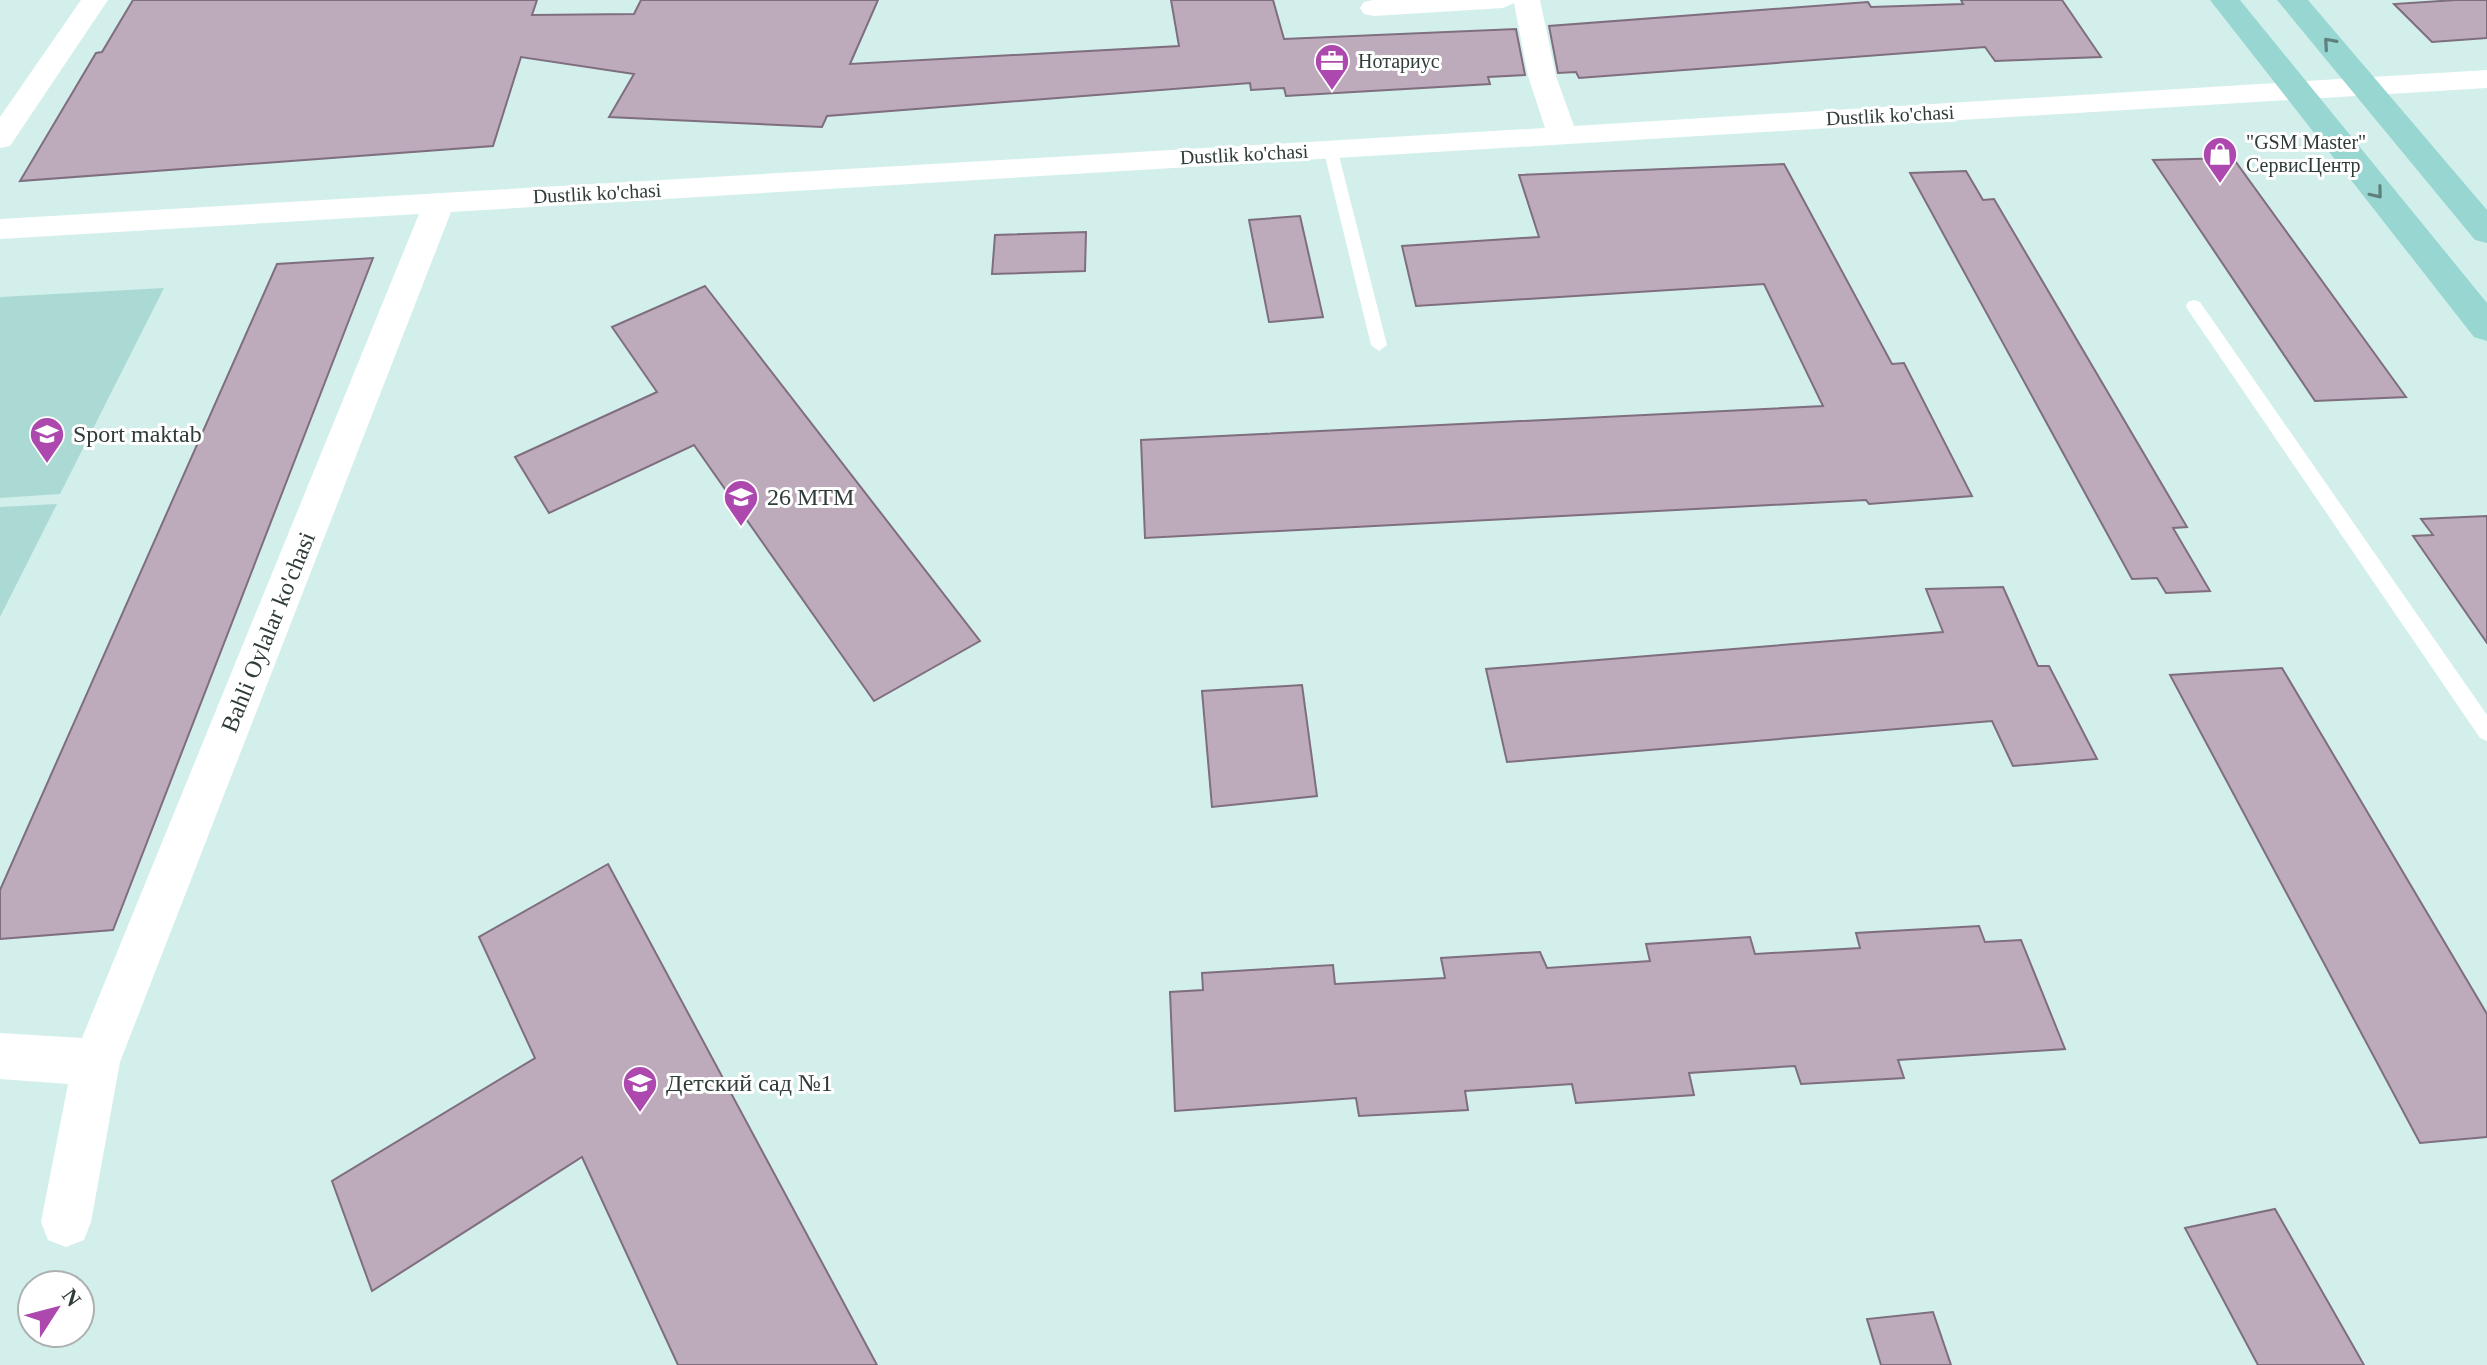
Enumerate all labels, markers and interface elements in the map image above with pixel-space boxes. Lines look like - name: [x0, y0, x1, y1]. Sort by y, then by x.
- one-way arrow: [2325, 38, 2339, 53]
- office icon: Нотариус: [1313, 42, 1351, 92]
- place label: Нотариус: [1358, 50, 1440, 73]
- street label: Dustlik ko'chasi: [1825, 101, 1955, 129]
- place label: "GSM Master" СервисЦентр: [2246, 131, 2366, 177]
- shop icon: "GSM Master" СервисЦентр: [2201, 135, 2239, 185]
- street label: Dustlik ko'chasi: [1179, 140, 1309, 168]
- street label: Dustlik ko'chasi: [532, 179, 662, 207]
- one-way arrow: [2367, 184, 2382, 198]
- school or university icon: Sport maktab: [28, 415, 66, 465]
- place label: Sport maktab: [73, 421, 202, 447]
- school or university icon: 26 MTM: [722, 478, 760, 528]
- place label: 26 MTM: [767, 484, 854, 510]
- street label: Bahli Oylalar ko'chasi: [216, 528, 320, 736]
- school or university icon: Детский сад №1: [621, 1064, 659, 1114]
- place label: Детский сад №1: [666, 1070, 833, 1096]
- north arrow: [16, 1269, 96, 1349]
- text: N: [57, 1284, 87, 1311]

